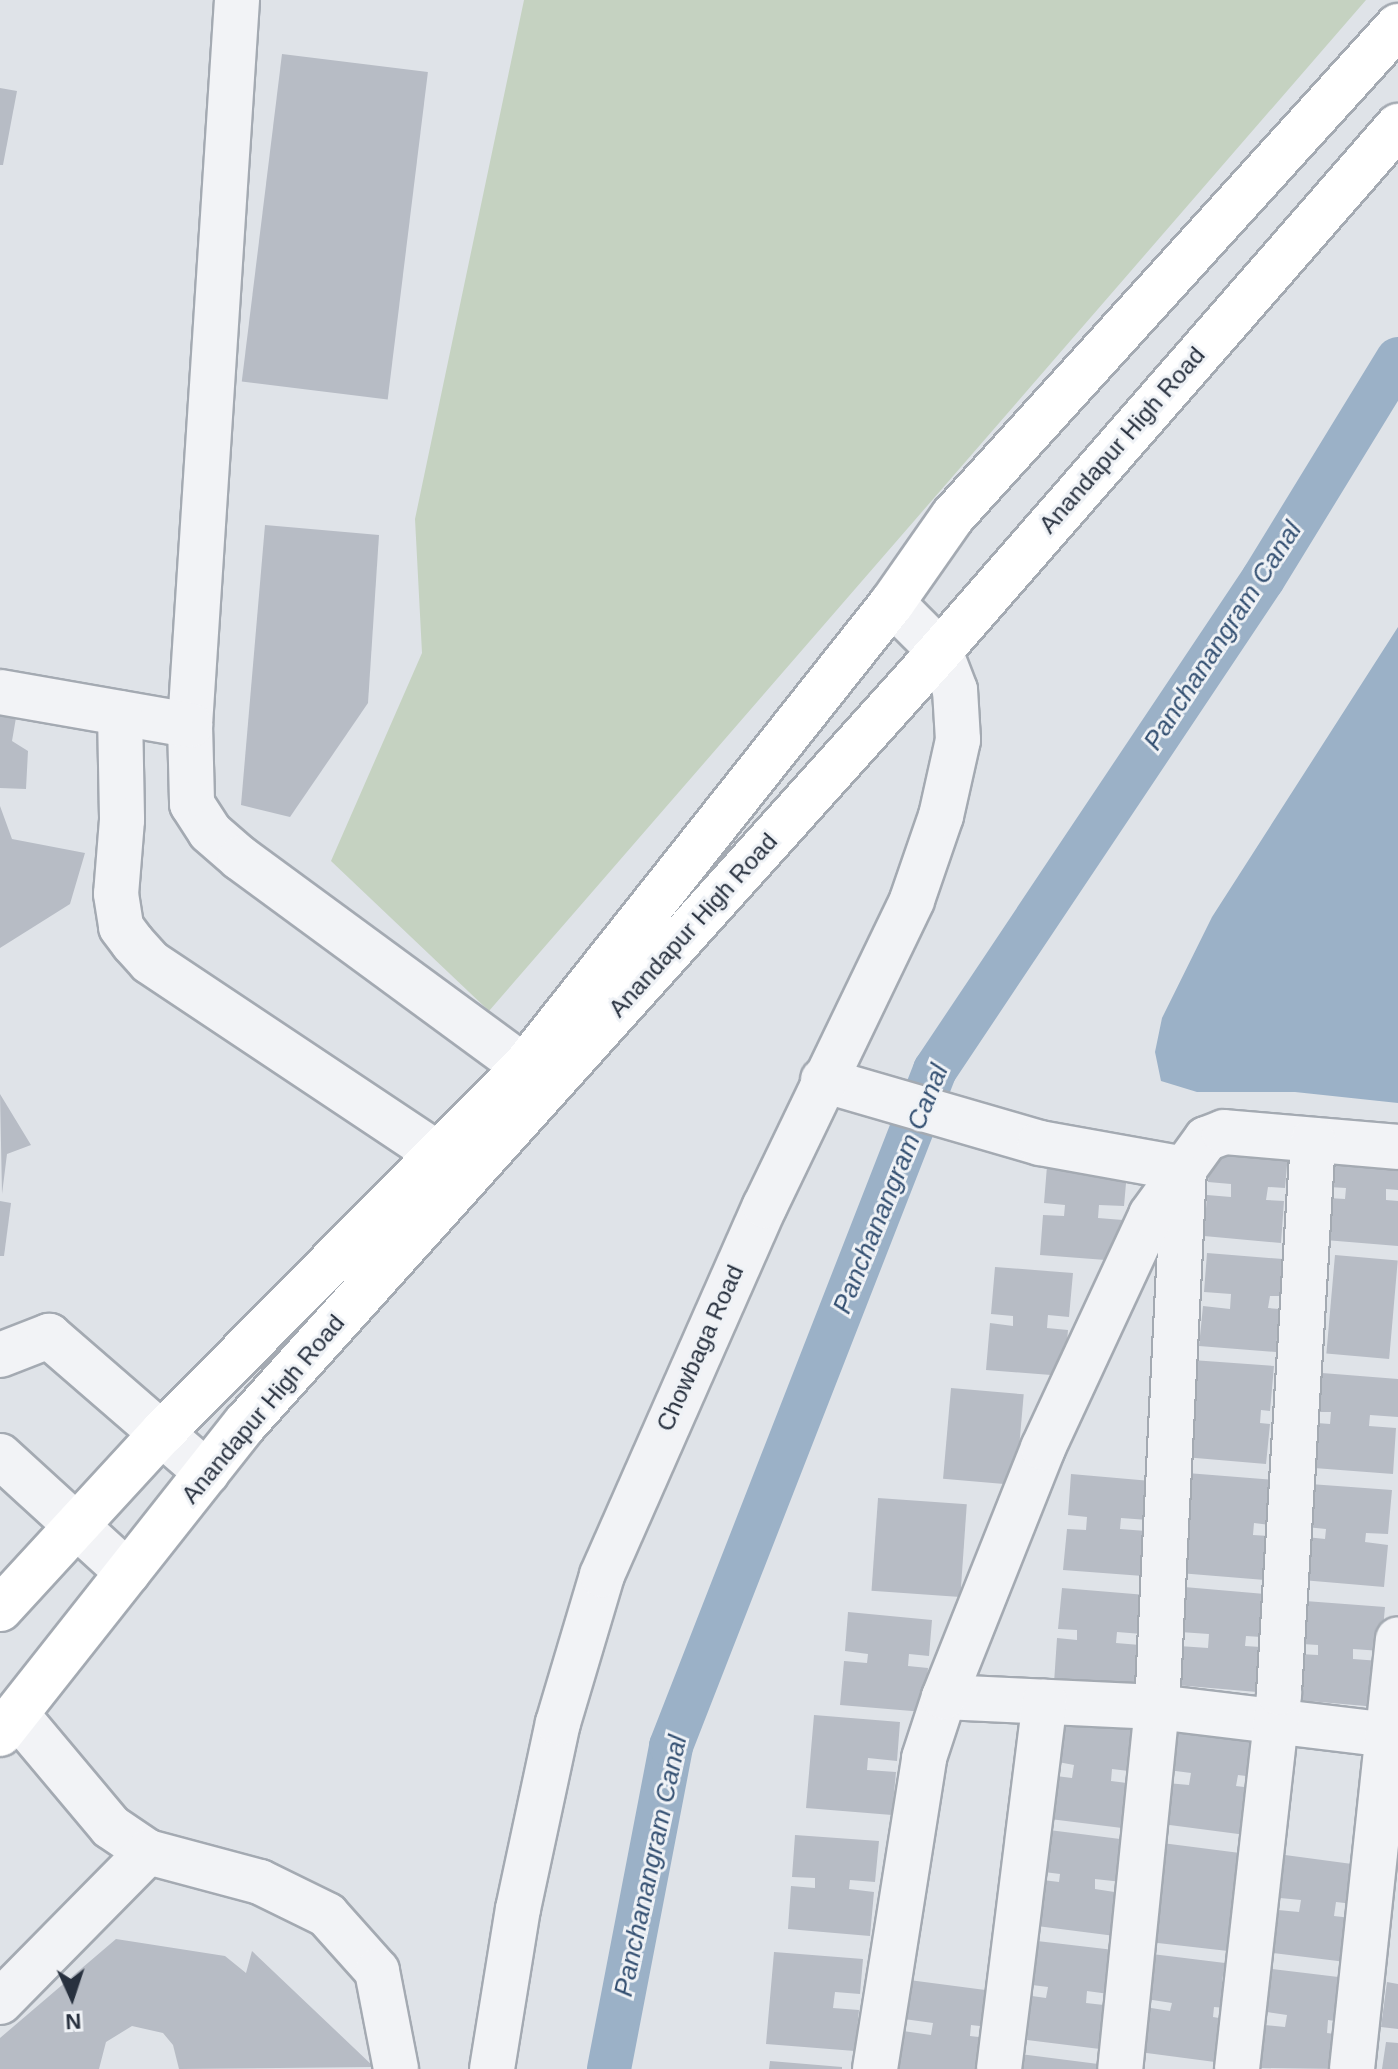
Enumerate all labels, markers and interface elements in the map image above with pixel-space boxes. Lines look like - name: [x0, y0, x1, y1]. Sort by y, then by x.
- street label: Anandapur High Road: [1033, 341, 1211, 539]
- water label: Panchanangram Canal: [1137, 516, 1309, 756]
- street label: Anandapur High Road: [603, 827, 783, 1023]
- water label: Panchanangram Canal: [827, 1060, 955, 1318]
- street label: Chowbaga Road: [650, 1260, 750, 1436]
- street label: Anandapur High Road: [176, 1309, 350, 1509]
- water label: Panchanangram Canal: [608, 1733, 694, 1999]
- north arrow: [32, 1957, 112, 2037]
- text: N: [65, 2009, 82, 2034]

